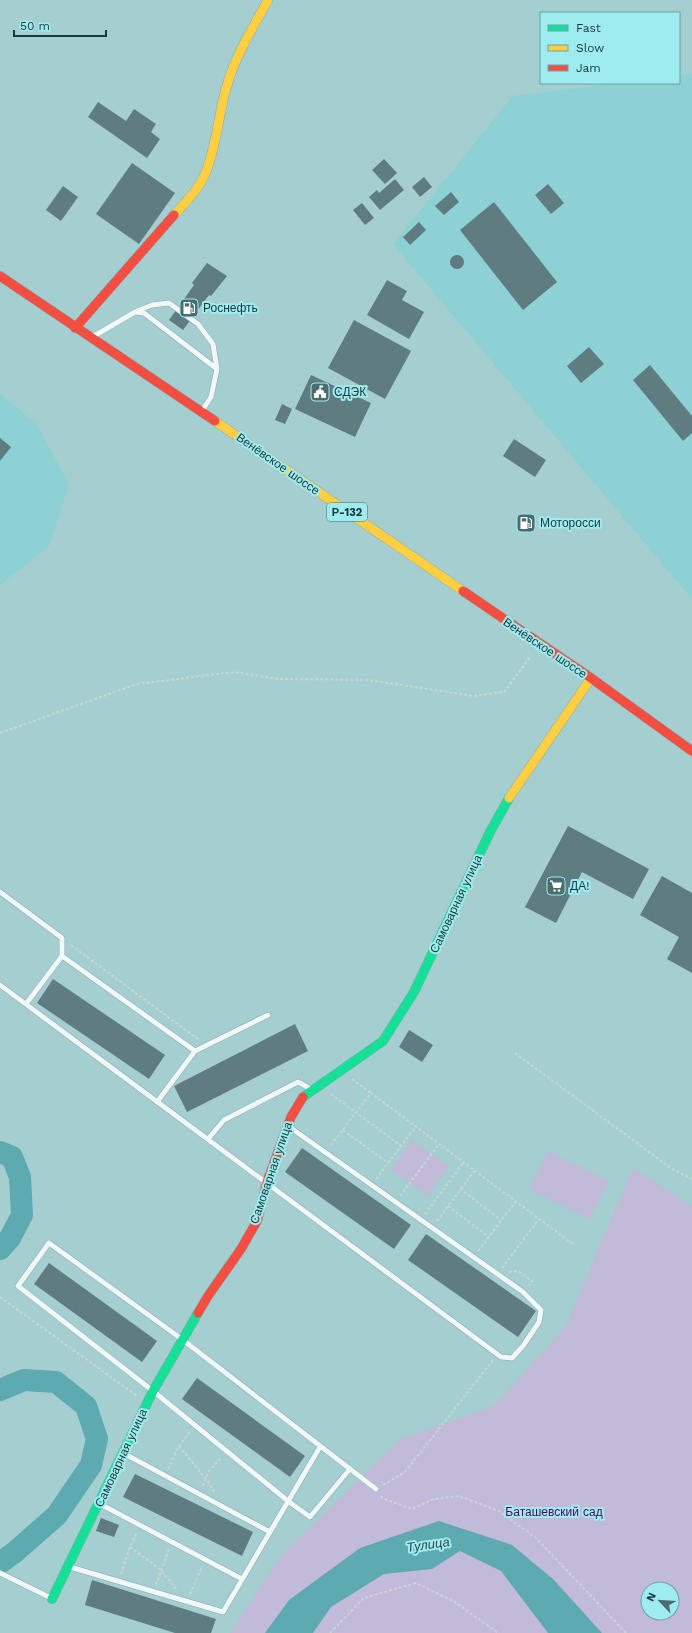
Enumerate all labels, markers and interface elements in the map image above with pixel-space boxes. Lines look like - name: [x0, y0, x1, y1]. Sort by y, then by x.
- scale bar: [14, 12, 106, 38]
- legend: [540, 12, 680, 84]
- text: 50 m: [20, 19, 50, 33]
- text: Fast: [576, 21, 601, 35]
- text: Slow: [576, 41, 604, 55]
- text: Jam: [576, 61, 601, 75]
- fuel station icon: Роснефть: [178, 297, 200, 319]
- place label: Роснефть: [203, 301, 258, 315]
- public building icon: СДЭК: [309, 381, 331, 403]
- place label: СДЭК: [334, 385, 366, 399]
- street label: Венёвское шоссе: [234, 430, 322, 498]
- road number: Р-132: [327, 503, 367, 521]
- fuel station icon: Моторосси: [515, 512, 537, 534]
- place label: Моторосси: [540, 516, 601, 530]
- street label: Венёвское шоссе: [500, 615, 590, 681]
- street label: Самоварная улица: [427, 852, 485, 955]
- supermarket icon: ДА!: [545, 875, 567, 897]
- place label: ДА!: [570, 879, 589, 893]
- street label: Самоварная улица: [247, 1120, 295, 1226]
- street label: Самоварная улица: [92, 1406, 150, 1509]
- park label: Баташевский сад: [505, 1505, 603, 1519]
- water label: Тулица: [406, 1534, 451, 1555]
- north arrow: [640, 1581, 680, 1621]
- text: N: [644, 1591, 659, 1603]

